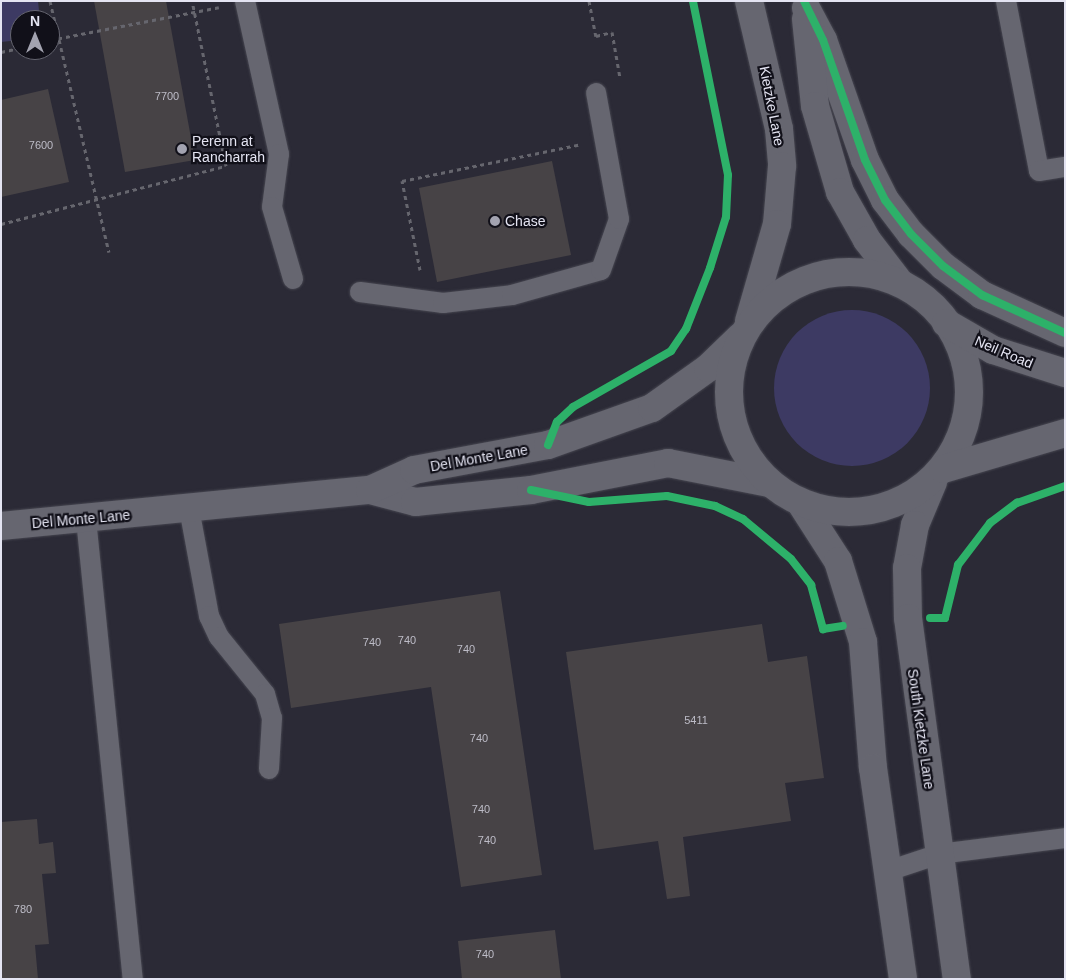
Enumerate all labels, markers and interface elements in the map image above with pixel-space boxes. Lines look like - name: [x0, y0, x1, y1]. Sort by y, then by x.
- north arrow: [10, 10, 60, 60]
- text: N: [30, 13, 40, 29]
- street label: Kietzke Lane: [756, 65, 788, 147]
- house number: 7700: [155, 89, 179, 103]
- place label: Perenn at Rancharrah: [192, 133, 265, 166]
- house number: 7600: [29, 138, 53, 152]
- marker: Perenn at Rancharrah: [176, 143, 188, 155]
- place label: Chase: [505, 213, 545, 229]
- marker: Chase: [489, 215, 501, 227]
- street label: Neil Road: [972, 332, 1036, 372]
- street label: Del Monte Lane: [429, 441, 529, 475]
- street label: Del Monte Lane: [31, 506, 131, 532]
- house number: 740: [398, 633, 416, 647]
- house number: 740: [363, 635, 381, 649]
- house number: 740: [457, 642, 475, 656]
- street label: South Kietzke Lane: [904, 668, 938, 790]
- house number: 5411: [684, 713, 708, 727]
- house number: 740: [470, 731, 488, 745]
- house number: 740: [472, 802, 490, 816]
- house number: 740: [478, 833, 496, 847]
- house number: 780: [14, 902, 32, 916]
- house number: 740: [476, 947, 494, 961]

